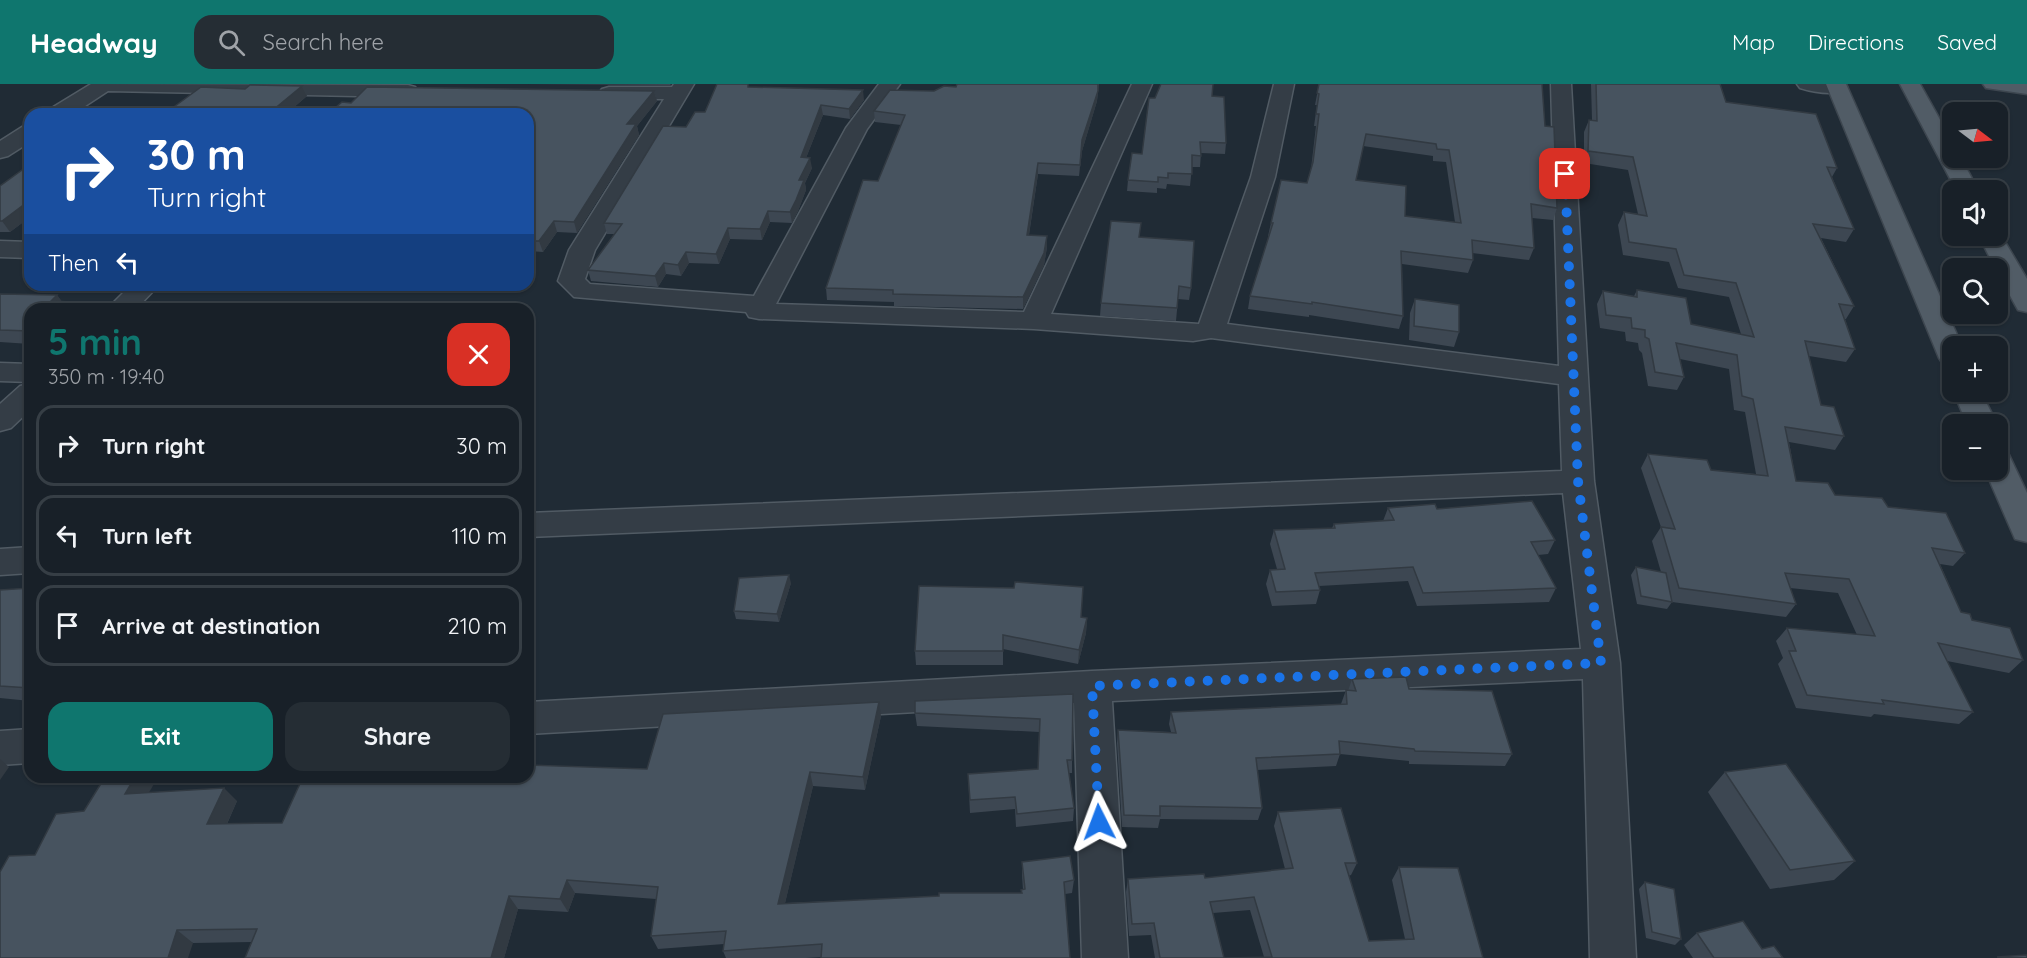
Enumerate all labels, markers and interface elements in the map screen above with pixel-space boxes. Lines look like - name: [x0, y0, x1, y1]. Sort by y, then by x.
- search box: [194, 15, 614, 69]
- text: Headway: [30, 25, 158, 60]
- icon: search: [215, 26, 248, 59]
- text: Search here: [263, 28, 384, 56]
- text: Map: [1732, 29, 1775, 55]
- text: Directions: [1808, 29, 1904, 55]
- text: Saved: [1937, 29, 1997, 55]
- north arrow: [1942, 102, 2008, 168]
- map controls: [1942, 102, 2008, 480]
- text: 30 m: [147, 128, 246, 181]
- icon: right: [48, 132, 126, 210]
- pin: [1539, 148, 1590, 199]
- icon: arrive: [1548, 157, 1581, 190]
- text: Turn right: [147, 180, 266, 214]
- button: sound: [1942, 180, 2008, 246]
- icon: left: [111, 246, 144, 279]
- text: Then: [48, 249, 99, 277]
- button: search: [1942, 258, 2008, 324]
- text: 5 min: [48, 319, 142, 364]
- button: close: [447, 323, 510, 386]
- button: +: [1942, 336, 2008, 402]
- text: 350 m · 19:40: [48, 364, 165, 389]
- button: −: [1942, 414, 2008, 480]
- icon: right: [51, 429, 84, 462]
- text: Turn right: [102, 432, 206, 460]
- text: 30 m: [456, 432, 507, 460]
- icon: left: [51, 519, 84, 552]
- text: Turn left: [102, 522, 192, 550]
- text: 110 m: [452, 522, 507, 550]
- icon: arrive: [51, 609, 84, 642]
- text: Arrive at destination: [102, 612, 320, 640]
- text: 210 m: [448, 612, 507, 640]
- button: Exit: [48, 702, 273, 771]
- button: Share: [285, 702, 510, 771]
- position arrow: [1067, 790, 1131, 854]

